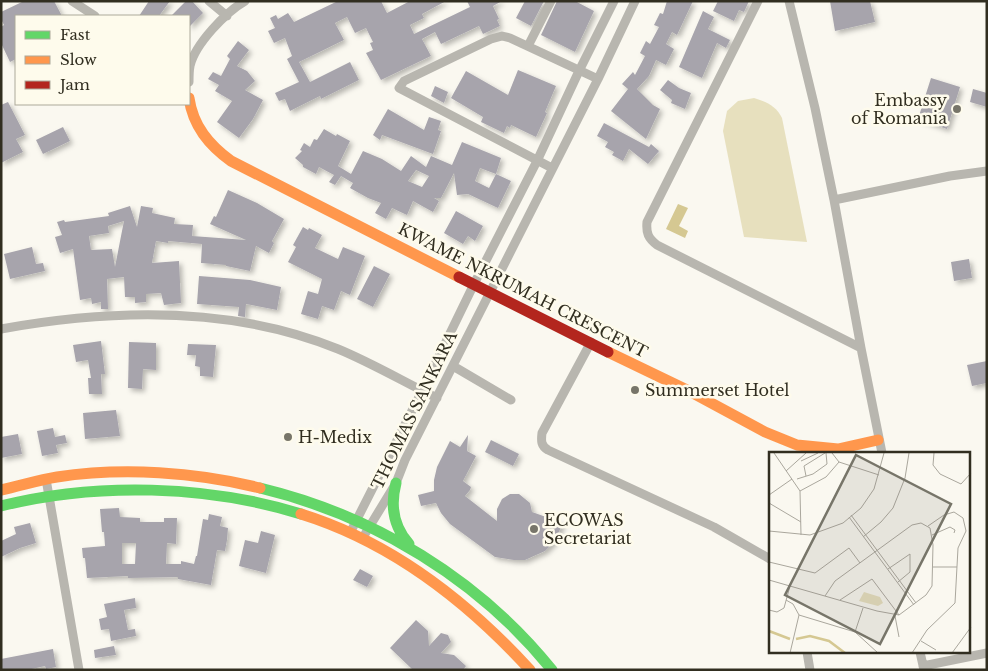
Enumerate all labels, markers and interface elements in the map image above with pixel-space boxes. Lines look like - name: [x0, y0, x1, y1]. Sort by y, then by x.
- legend: [15, 15, 190, 105]
- text: Fast: [60, 25, 91, 44]
- text: Slow: [60, 50, 97, 69]
- text: Jam: [58, 75, 90, 94]
- place label: Embassy of Romania: [851, 90, 948, 128]
- marker: Embassy of Romania: [951, 103, 963, 115]
- street label: KWAME NKRUMAH CRESCENT: [395, 218, 651, 362]
- street label: THOMAS SANKARA: [367, 327, 461, 492]
- place label: Summerset Hotel: [645, 380, 790, 400]
- marker: Summerset Hotel: [629, 384, 641, 396]
- place label: H-Medix: [298, 427, 372, 447]
- marker: H-Medix: [282, 431, 294, 443]
- inset map: [769, 452, 970, 654]
- place label: ECOWAS Secretariat: [544, 510, 632, 548]
- marker: ECOWAS Secretariat: [528, 523, 540, 535]

